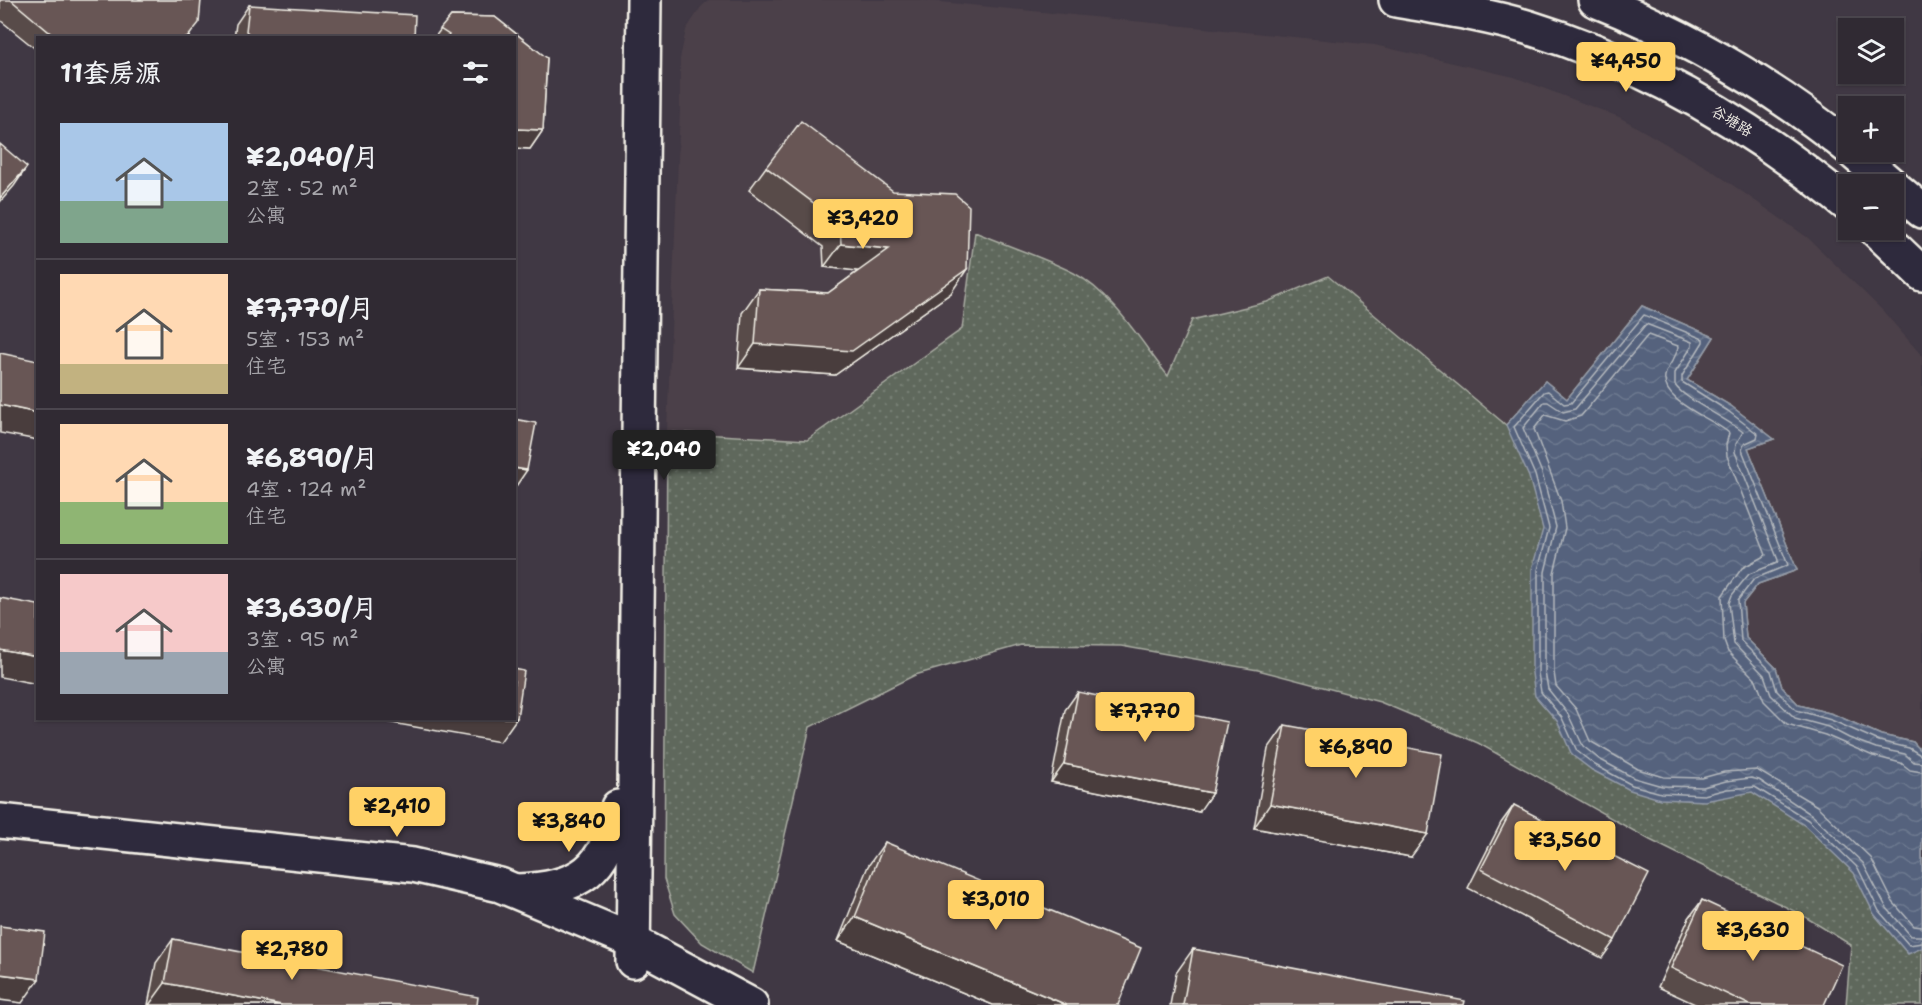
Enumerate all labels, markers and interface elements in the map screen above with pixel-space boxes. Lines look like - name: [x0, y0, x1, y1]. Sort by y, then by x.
- map controls: [1838, 18, 1904, 240]
- button: layers: [1838, 18, 1904, 84]
- pin: ¥4,450: [1577, 42, 1675, 93]
- text: ¥4,450: [1590, 48, 1662, 74]
- text: 11套房源: [60, 55, 161, 90]
- icon: filters: [459, 56, 492, 89]
- button: +: [1838, 96, 1904, 162]
- street label: 谷塘路: [1708, 101, 1756, 141]
- text: ¥2,040/月: [246, 139, 379, 174]
- icon: home: [108, 147, 180, 219]
- button: −: [1838, 174, 1904, 240]
- text: 2室 · 52 m²: [246, 175, 358, 201]
- pin: ¥3,420: [814, 199, 912, 250]
- text: 公寓: [246, 202, 286, 228]
- text: ¥3,420: [827, 205, 899, 231]
- text: ¥7,770/月: [246, 290, 374, 325]
- icon: home: [108, 298, 180, 370]
- text: 5室 · 153 m²: [246, 326, 364, 352]
- text: 住宅: [246, 353, 286, 379]
- pin: ¥2,040: [615, 430, 713, 481]
- text: ¥2,040: [627, 436, 701, 462]
- text: ¥6,890/月: [246, 440, 378, 475]
- icon: home: [108, 448, 180, 520]
- text: 4室 · 124 m²: [246, 476, 367, 502]
- text: 住宅: [246, 503, 286, 529]
- text: ¥3,630/月: [246, 590, 378, 625]
- icon: home: [108, 598, 180, 670]
- text: 3室 · 95 m²: [246, 626, 358, 652]
- text: 公寓: [246, 653, 286, 679]
- pin: ¥7,770: [1096, 692, 1194, 743]
- text: ¥7,770: [1109, 698, 1181, 724]
- pin: ¥6,890: [1307, 728, 1405, 779]
- text: ¥6,890: [1319, 734, 1393, 760]
- pin: ¥2,410: [348, 787, 446, 838]
- text: ¥2,410: [363, 793, 431, 819]
- pin: ¥3,840: [520, 802, 618, 853]
- text: ¥3,840: [532, 808, 606, 834]
- pin: ¥3,560: [1516, 821, 1614, 872]
- text: ¥3,560: [1528, 827, 1602, 853]
- pin: ¥3,010: [947, 880, 1045, 931]
- text: ¥3,010: [962, 886, 1030, 912]
- pin: ¥3,630: [1704, 911, 1802, 962]
- text: ¥3,630: [1716, 917, 1790, 943]
- pin: ¥2,780: [243, 930, 341, 981]
- text: ¥2,780: [256, 936, 328, 962]

